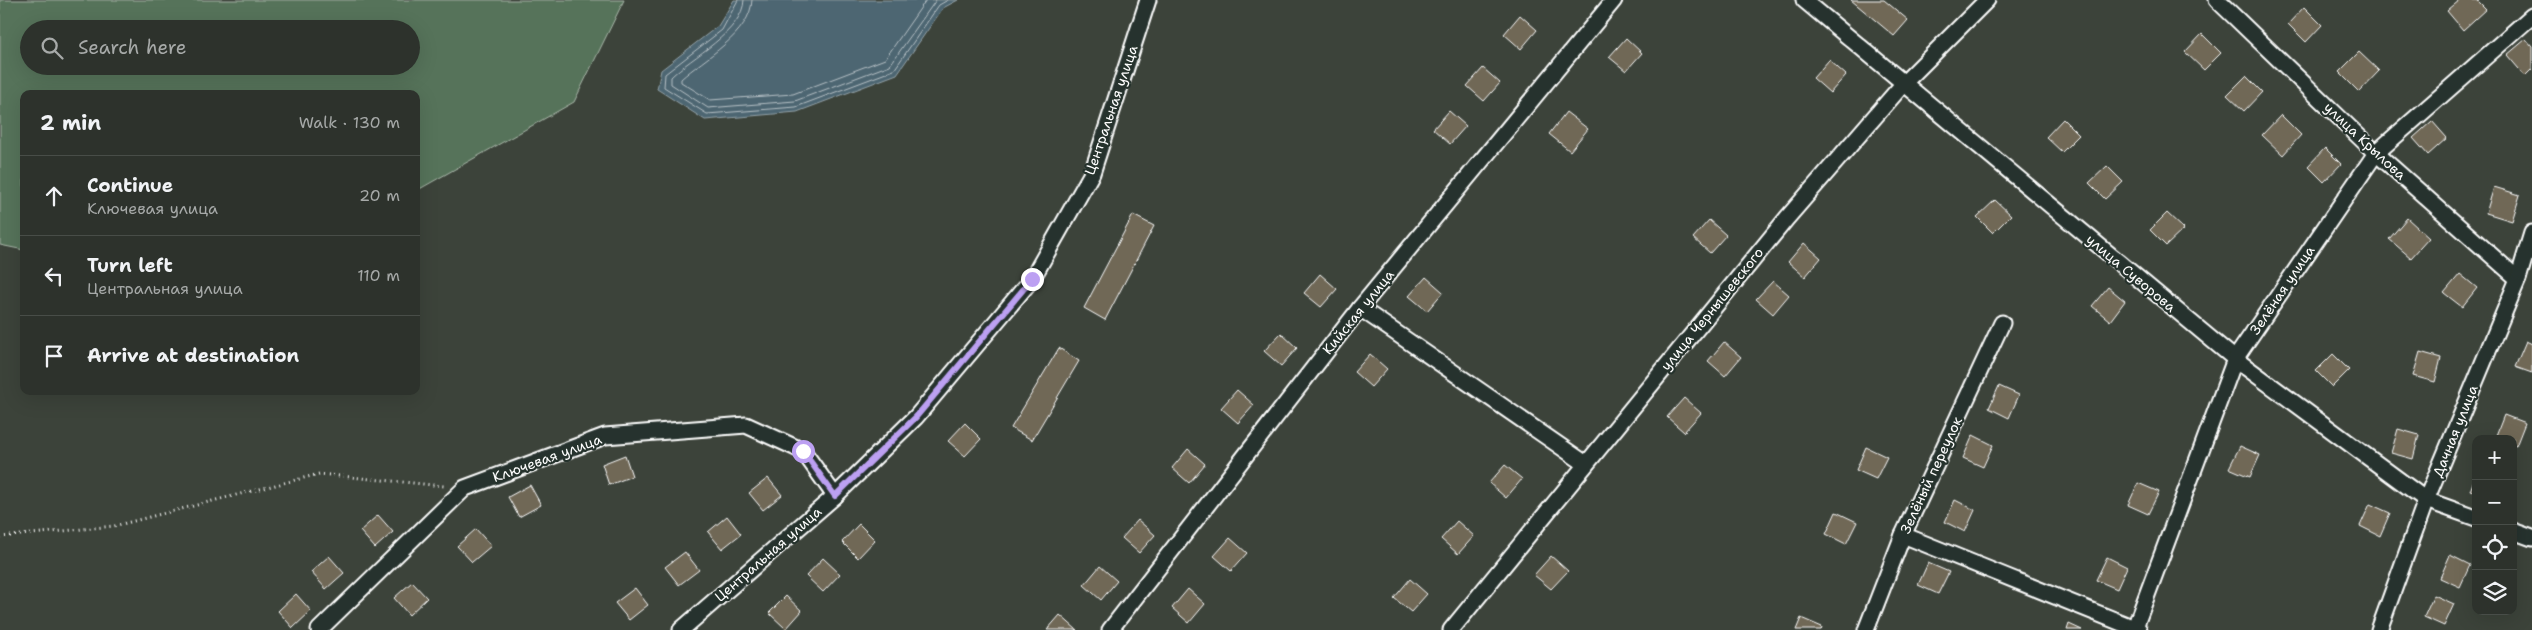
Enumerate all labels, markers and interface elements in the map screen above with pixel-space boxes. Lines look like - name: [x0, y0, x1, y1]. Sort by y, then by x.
- search box: [20, 20, 420, 75]
- icon: search: [38, 34, 66, 62]
- text: Search here: [78, 35, 187, 60]
- street label: Центральная улица: [1080, 42, 1142, 177]
- street label: улица Крылова: [2320, 98, 2410, 184]
- text: 2 min: [40, 109, 101, 137]
- text: Walk · 130 m: [299, 112, 400, 133]
- text: Continue: [87, 173, 173, 198]
- icon: ahead: [40, 182, 68, 210]
- text: 20 m: [359, 185, 400, 206]
- text: Ключевая улица: [87, 198, 218, 219]
- street label: улица Суворова: [2082, 230, 2180, 316]
- street label: Зелёная улица: [2246, 242, 2319, 338]
- street label: улица Чернышевского: [1657, 244, 1767, 374]
- text: Turn left: [87, 253, 173, 278]
- icon: left: [40, 262, 68, 290]
- text: 110 m: [357, 265, 400, 286]
- street label: Кийская улица: [1318, 266, 1398, 358]
- route end: [1021, 268, 1044, 291]
- text: Центральная улица: [87, 278, 243, 299]
- icon: arrive: [40, 342, 68, 370]
- text: Arrive at destination: [87, 343, 299, 368]
- street label: Дачная улица: [2428, 382, 2482, 480]
- street label: Зелёный переулок: [1896, 413, 1966, 536]
- street label: Ключевая улица: [490, 430, 604, 486]
- map controls: [2472, 435, 2517, 615]
- button: +: [2472, 435, 2517, 480]
- route start: [792, 440, 815, 463]
- button: −: [2472, 480, 2517, 525]
- street label: Центральная улица: [711, 502, 826, 605]
- button: locate: [2472, 525, 2517, 570]
- button: layers: [2472, 570, 2517, 615]

